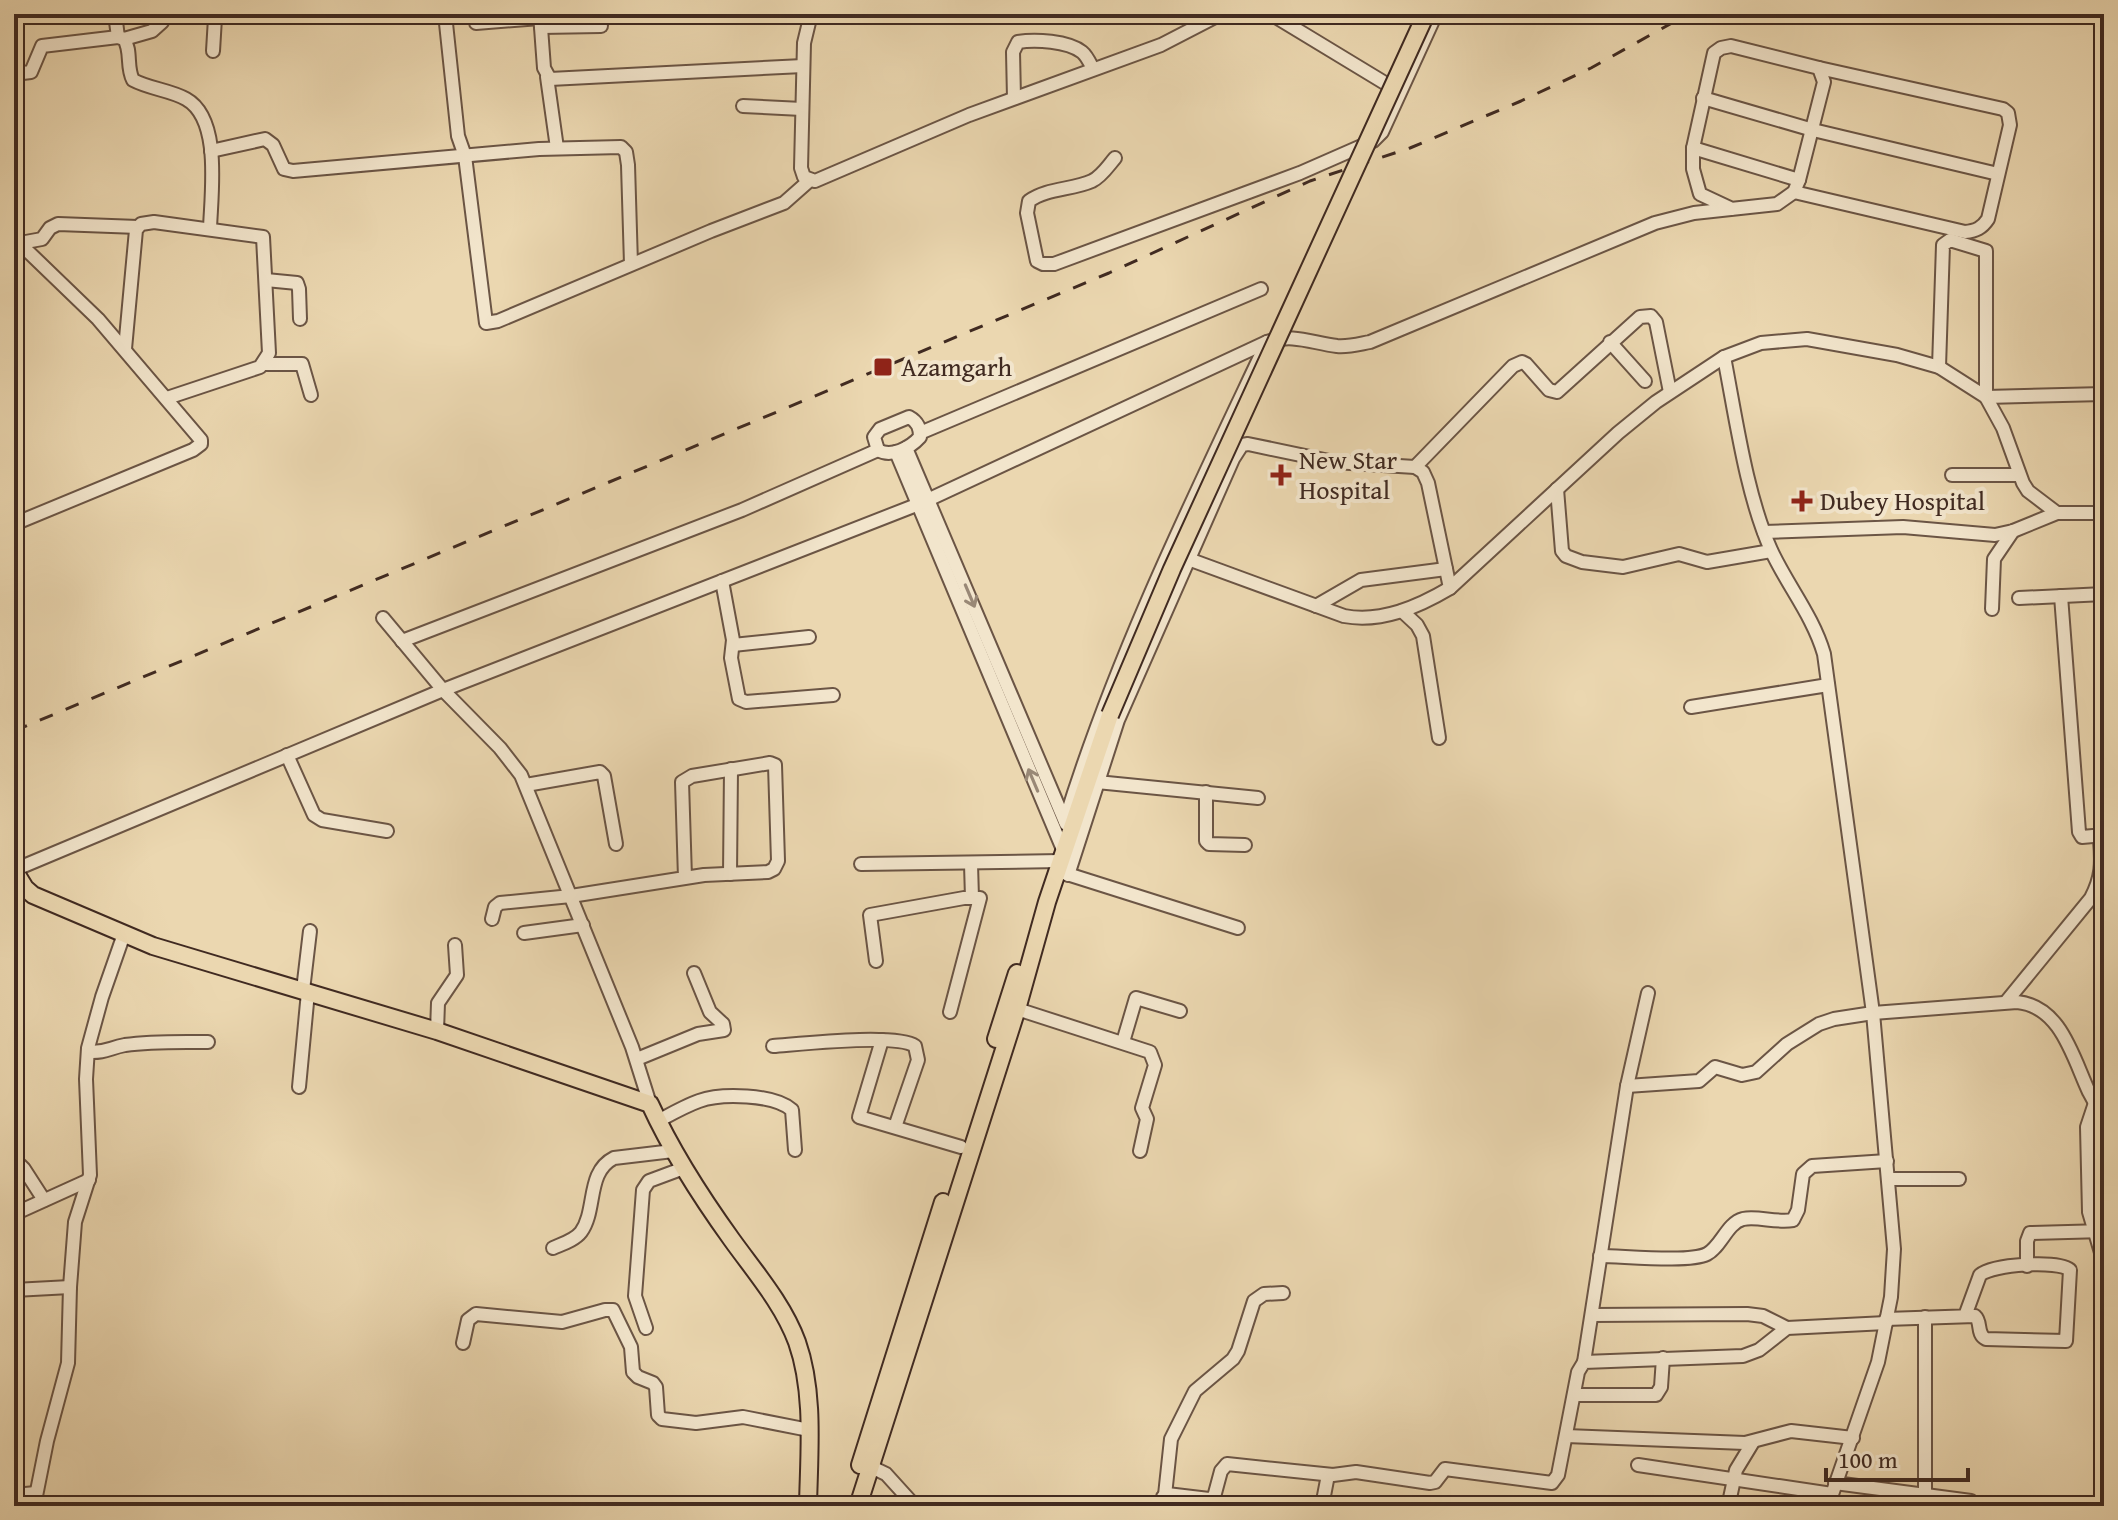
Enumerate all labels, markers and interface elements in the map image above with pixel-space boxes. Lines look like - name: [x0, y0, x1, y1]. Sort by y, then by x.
- place label: Azamgarh: [901, 347, 1013, 386]
- marker: Azamgarh: [872, 356, 894, 378]
- place label: New Star Hospital: [1299, 440, 1398, 509]
- marker: New Star Hospital: [1270, 464, 1292, 486]
- place label: Dubey Hospital: [1820, 481, 1985, 520]
- marker: Dubey Hospital: [1791, 490, 1813, 512]
- one-way arrow: [963, 583, 978, 608]
- one-way arrow: [1024, 769, 1039, 793]
- scale bar: [1826, 1432, 1968, 1482]
- text: 100 m: [1838, 1442, 1898, 1477]

